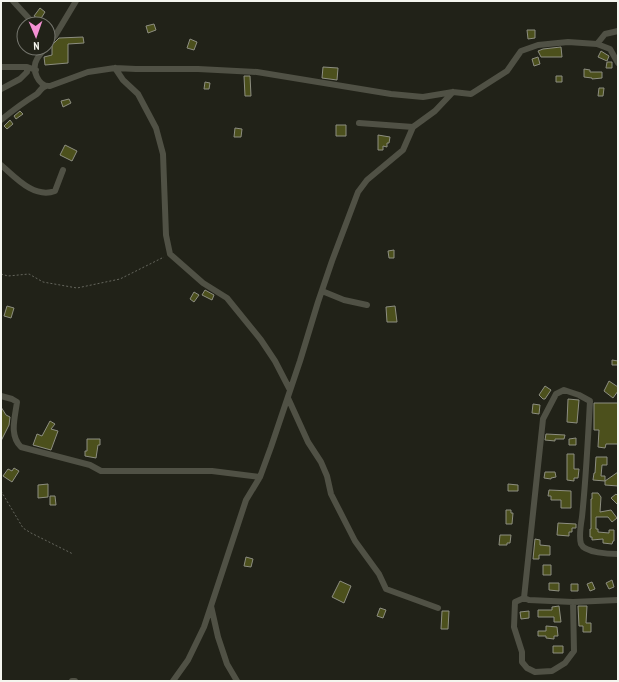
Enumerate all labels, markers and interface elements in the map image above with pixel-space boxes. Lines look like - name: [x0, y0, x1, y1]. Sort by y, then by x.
- north arrow: [16, 16, 56, 56]
- text: N: [33, 39, 40, 53]

